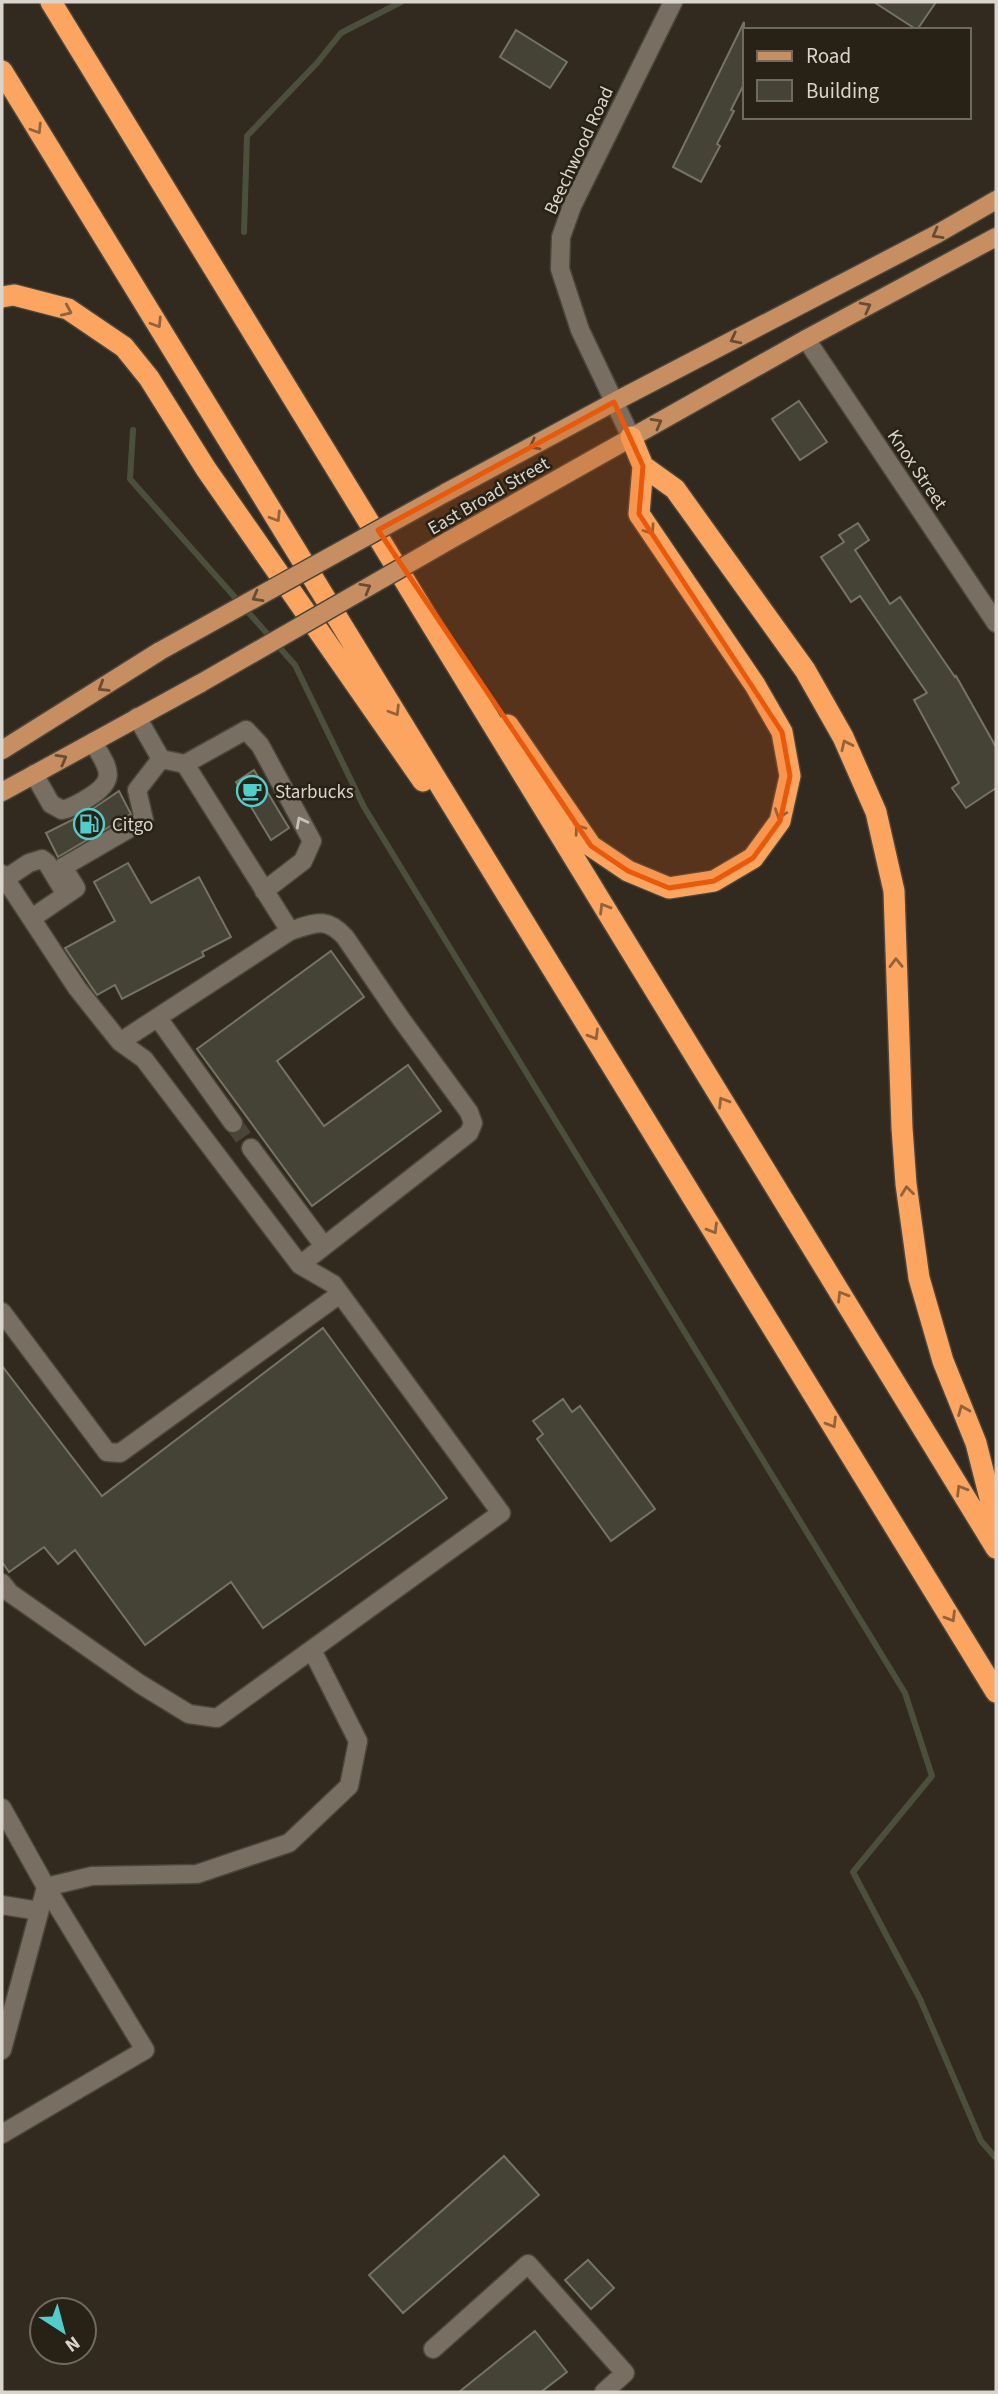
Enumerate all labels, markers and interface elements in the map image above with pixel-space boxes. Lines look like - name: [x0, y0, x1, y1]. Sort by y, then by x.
- legend: [743, 28, 970, 119]
- text: Road: [806, 41, 851, 71]
- text: Building: [806, 76, 880, 106]
- street label: Beechwood Road: [538, 82, 621, 219]
- one-way arrow: [29, 122, 42, 135]
- one-way arrow: [932, 226, 944, 239]
- one-way arrow: [859, 302, 871, 315]
- one-way arrow: [60, 303, 72, 317]
- one-way arrow: [148, 315, 161, 328]
- one-way arrow: [730, 331, 742, 344]
- one-way arrow: [649, 418, 662, 431]
- street label: Knox Street: [880, 424, 954, 516]
- one-way arrow: [528, 437, 541, 450]
- street label: East Broad Street: [423, 450, 555, 542]
- one-way arrow: [267, 509, 280, 522]
- one-way arrow: [642, 522, 655, 535]
- one-way arrow: [359, 583, 372, 596]
- one-way arrow: [251, 589, 264, 602]
- one-way arrow: [97, 678, 110, 691]
- one-way arrow: [387, 703, 400, 716]
- one-way arrow: [840, 740, 854, 752]
- one-way arrow: [54, 754, 67, 767]
- cafe icon: Starbucks: [235, 774, 269, 808]
- place label: Starbucks: [275, 779, 354, 806]
- fuel station icon: Citgo: [72, 807, 106, 841]
- one-way arrow: [774, 808, 788, 820]
- place label: Citgo: [112, 812, 153, 839]
- one-way arrow: [296, 816, 309, 829]
- one-way arrow: [575, 824, 587, 837]
- one-way arrow: [600, 902, 613, 915]
- one-way arrow: [888, 958, 904, 968]
- one-way arrow: [586, 1027, 599, 1040]
- one-way arrow: [718, 1096, 731, 1109]
- one-way arrow: [900, 1185, 915, 1196]
- one-way arrow: [705, 1221, 718, 1234]
- one-way arrow: [837, 1290, 850, 1303]
- one-way arrow: [957, 1405, 971, 1417]
- one-way arrow: [823, 1415, 836, 1428]
- one-way arrow: [956, 1484, 969, 1497]
- one-way arrow: [942, 1609, 955, 1622]
- north arrow: [28, 2296, 98, 2366]
- text: N: [59, 2329, 85, 2358]

